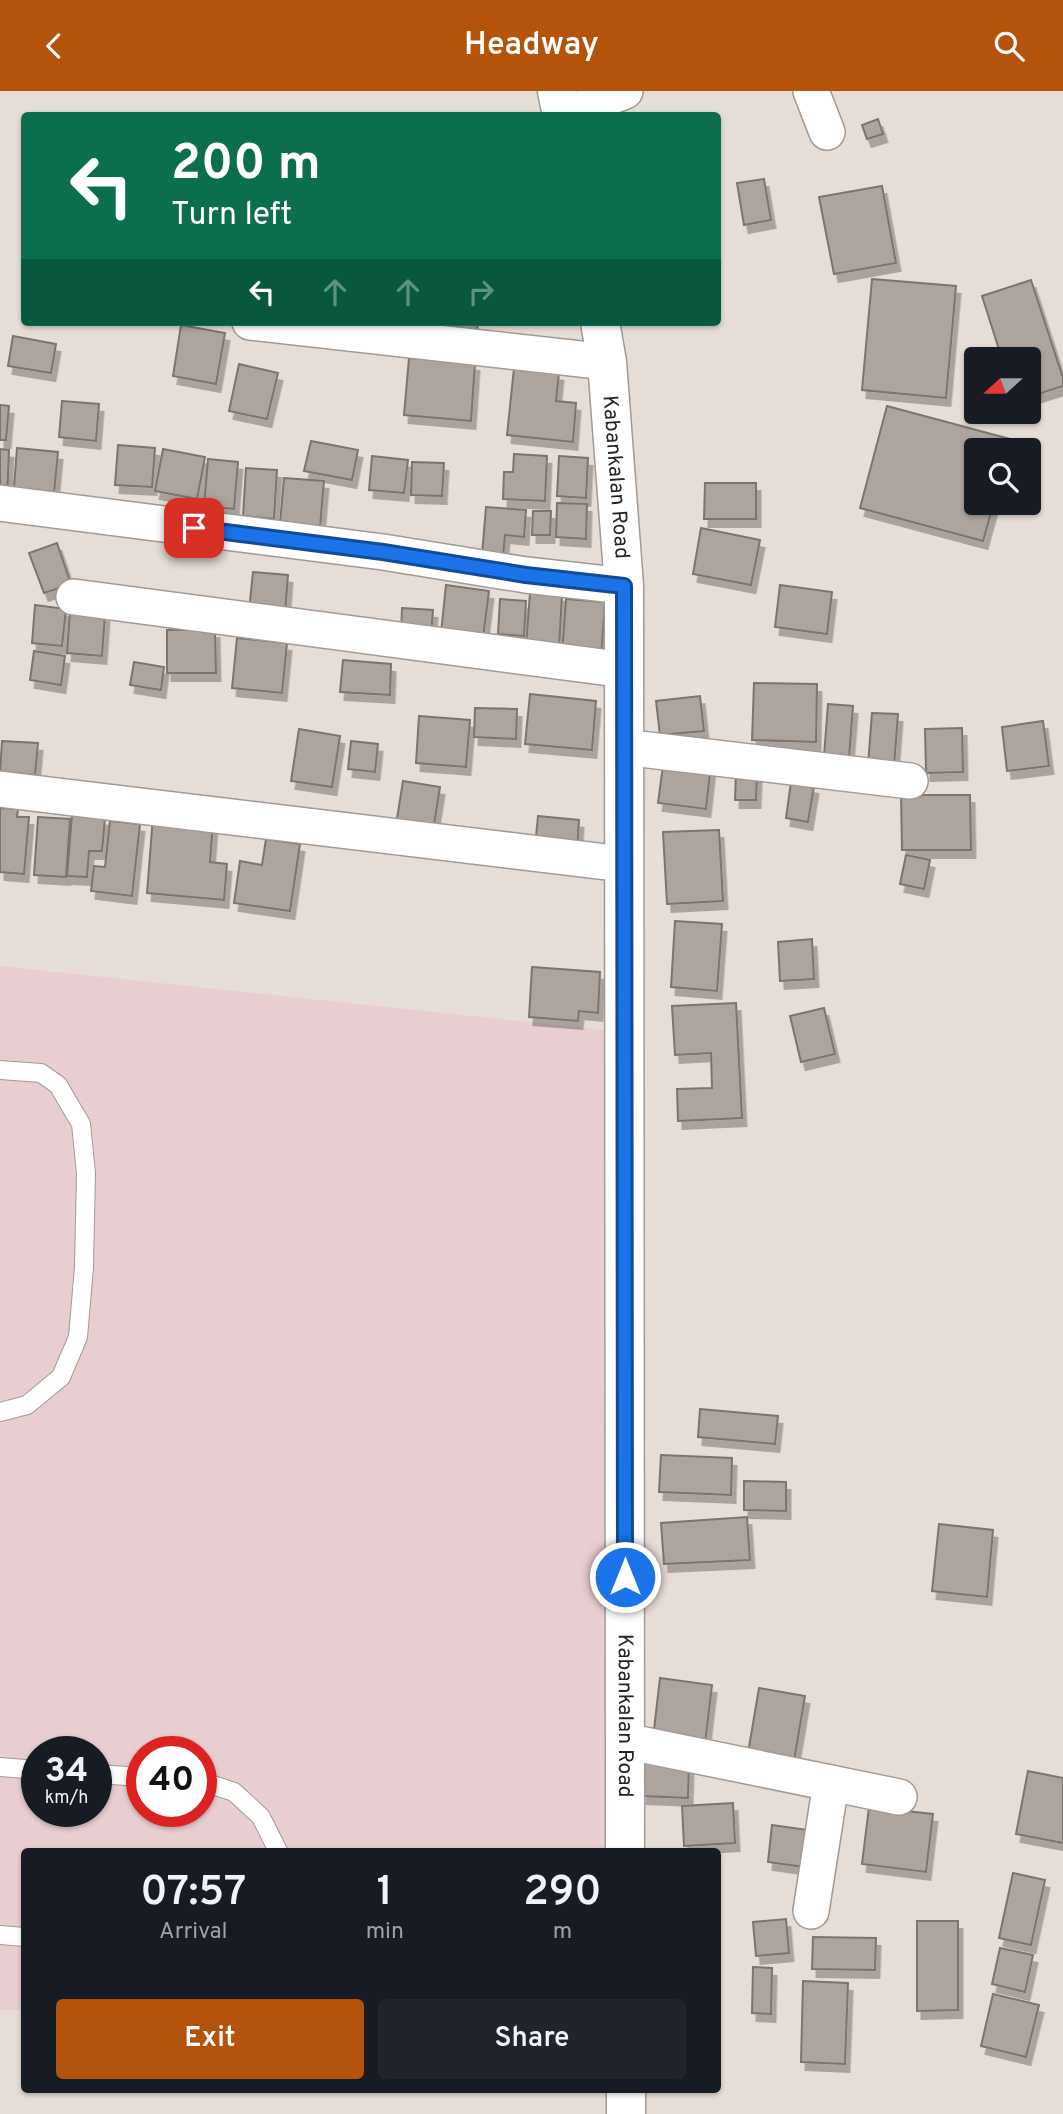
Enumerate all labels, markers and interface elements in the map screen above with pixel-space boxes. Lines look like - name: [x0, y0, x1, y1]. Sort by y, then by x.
- text: Headway: [464, 26, 599, 66]
- icon: back: [35, 27, 73, 65]
- icon: search: [990, 27, 1028, 65]
- text: 200 m: [171, 135, 321, 197]
- icon: left: [56, 140, 147, 231]
- text: Turn left: [171, 196, 292, 236]
- icon: left: [243, 273, 281, 311]
- icon: ahead: [316, 273, 354, 311]
- icon: ahead: [389, 273, 427, 311]
- icon: right: [462, 273, 500, 311]
- north arrow: [964, 347, 1041, 423]
- map controls: [964, 347, 1041, 515]
- street label: Kabankalan Road: [596, 394, 635, 560]
- button: search: [964, 438, 1041, 515]
- pin: [164, 498, 224, 558]
- icon: arrive: [175, 509, 213, 547]
- position arrow: [588, 1540, 662, 1614]
- street label: Kabankalan Road: [611, 1634, 638, 1798]
- speed limit sign: 40: [126, 1736, 217, 1827]
- text: 34: [45, 1750, 88, 1794]
- text: km/h: [45, 1787, 88, 1810]
- text: 07:57: [140, 1867, 246, 1920]
- text: 1: [377, 1867, 393, 1920]
- text: 290: [523, 1867, 602, 1920]
- text: Arrival: [159, 1918, 228, 1947]
- text: min: [366, 1918, 404, 1947]
- text: m: [553, 1918, 572, 1947]
- button: Exit: [56, 1999, 364, 2079]
- button: Share: [378, 1999, 686, 2079]

